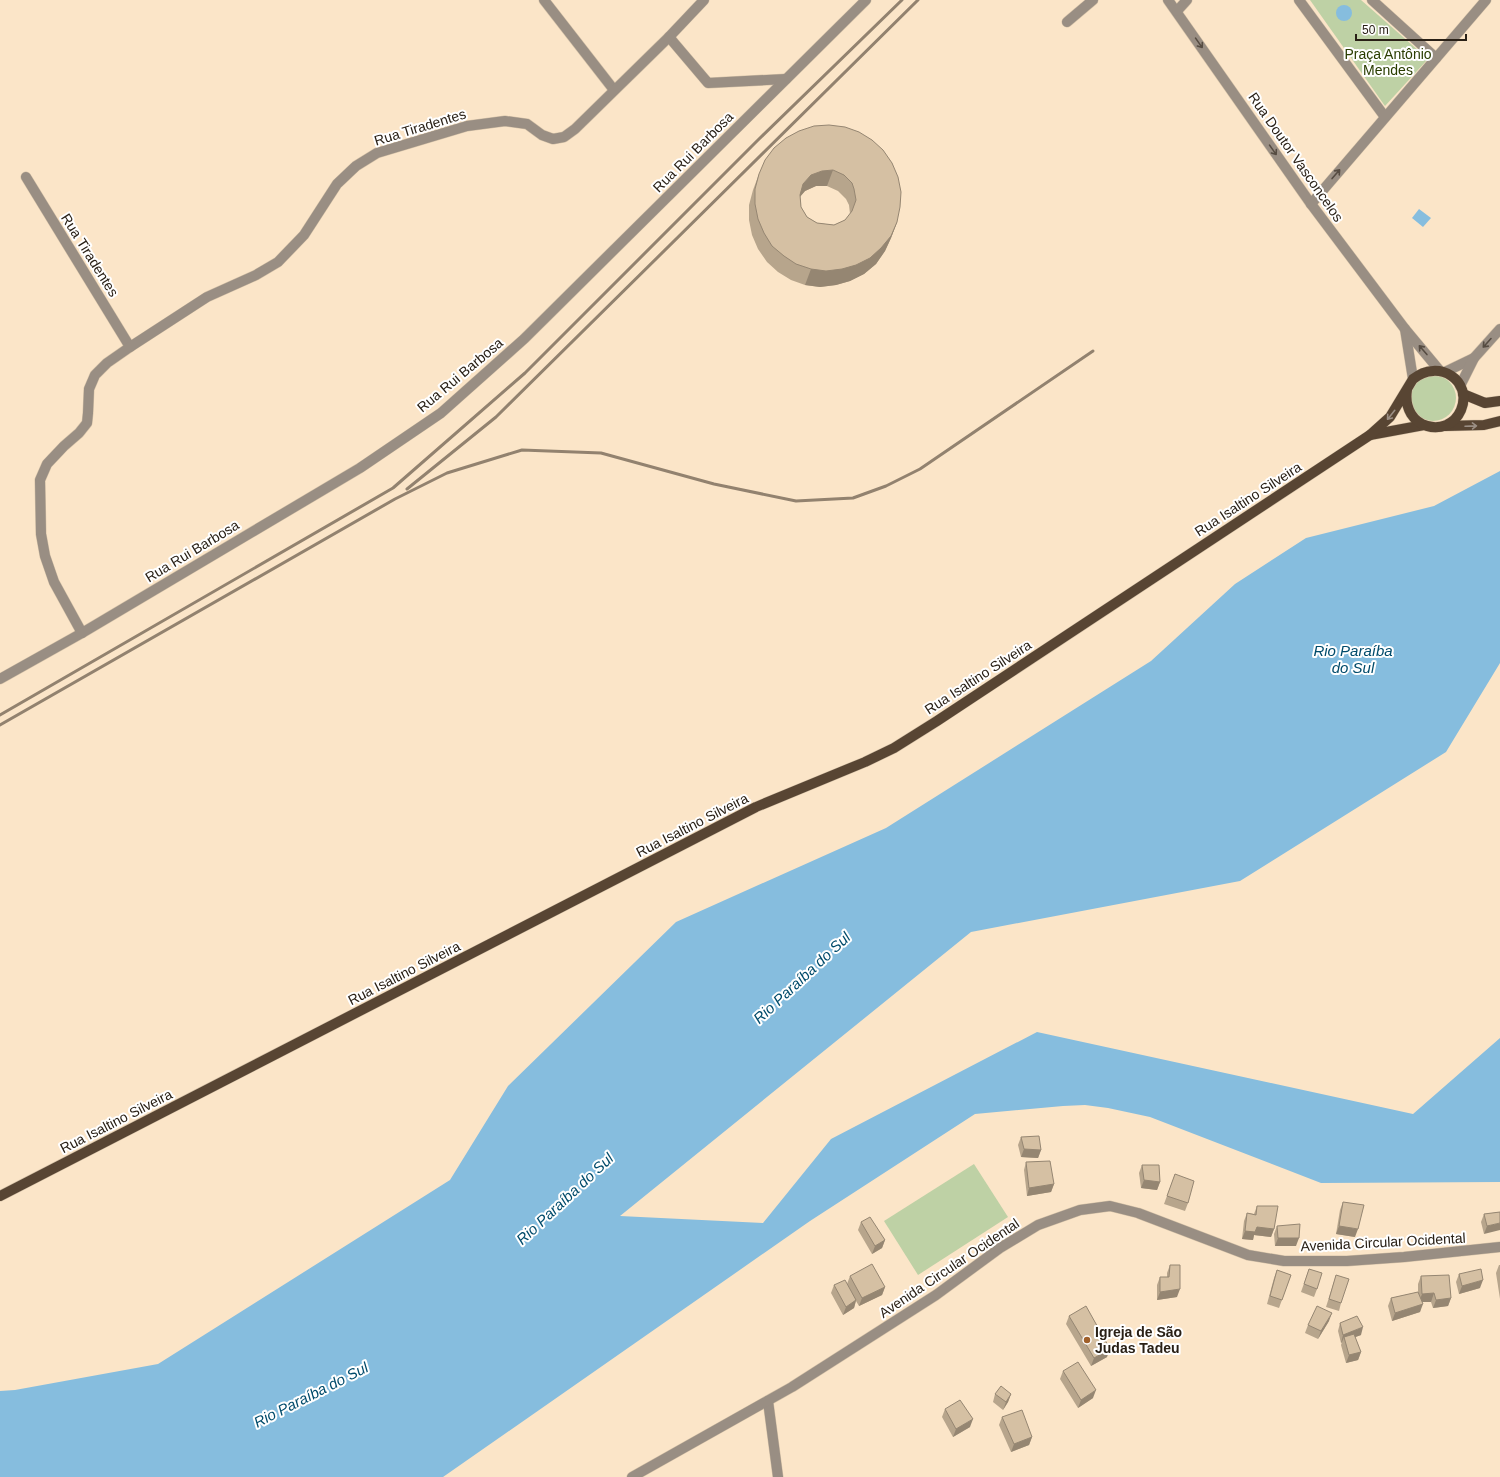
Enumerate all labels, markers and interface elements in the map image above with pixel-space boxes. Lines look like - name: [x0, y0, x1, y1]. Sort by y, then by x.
- scale bar: [1356, 16, 1466, 42]
- text: 50 m: [1362, 23, 1389, 37]
- one-way arrow: [1195, 38, 1203, 49]
- park label: Praça Antônio Mendes: [1344, 46, 1432, 78]
- street label: Rua Doutor Vasconcelos: [1245, 89, 1347, 225]
- street label: Rua Tiradentes: [372, 105, 468, 149]
- street label: Rua Rui Barbosa: [650, 109, 736, 195]
- one-way arrow: [1269, 144, 1277, 155]
- one-way arrow: [1332, 169, 1341, 179]
- street label: Rua Tiradentes: [58, 210, 122, 300]
- street label: Rua Rui Barbosa: [414, 334, 506, 415]
- one-way arrow: [1482, 338, 1492, 348]
- one-way arrow: [1418, 345, 1427, 355]
- one-way arrow: [1387, 409, 1395, 420]
- one-way arrow: [1464, 422, 1477, 429]
- street label: Rua Isaltino Silveira: [1192, 458, 1304, 539]
- street label: Rua Rui Barbosa: [142, 517, 242, 585]
- street label: Rua Isaltino Silveira: [922, 636, 1034, 717]
- water label: Rio Paraíba do Sul: [1313, 642, 1393, 676]
- street label: Rua Isaltino Silveira: [633, 790, 751, 860]
- water label: Rio Paraíba do Sul: [750, 928, 854, 1027]
- street label: Rua Isaltino Silveira: [345, 938, 463, 1008]
- street label: Rua Isaltino Silveira: [57, 1086, 175, 1156]
- water label: Rio Paraíba do Sul: [513, 1149, 617, 1248]
- street label: Avenida Circular Ocidental: [876, 1215, 1022, 1321]
- street label: Avenida Circular Ocidental: [1300, 1230, 1466, 1254]
- place label: Igreja de São Judas Tadeu: [1095, 1324, 1182, 1356]
- marker: Igreja de São Judas Tadeu: [1082, 1335, 1092, 1345]
- water label: Rio Paraíba do Sul: [251, 1358, 371, 1431]

